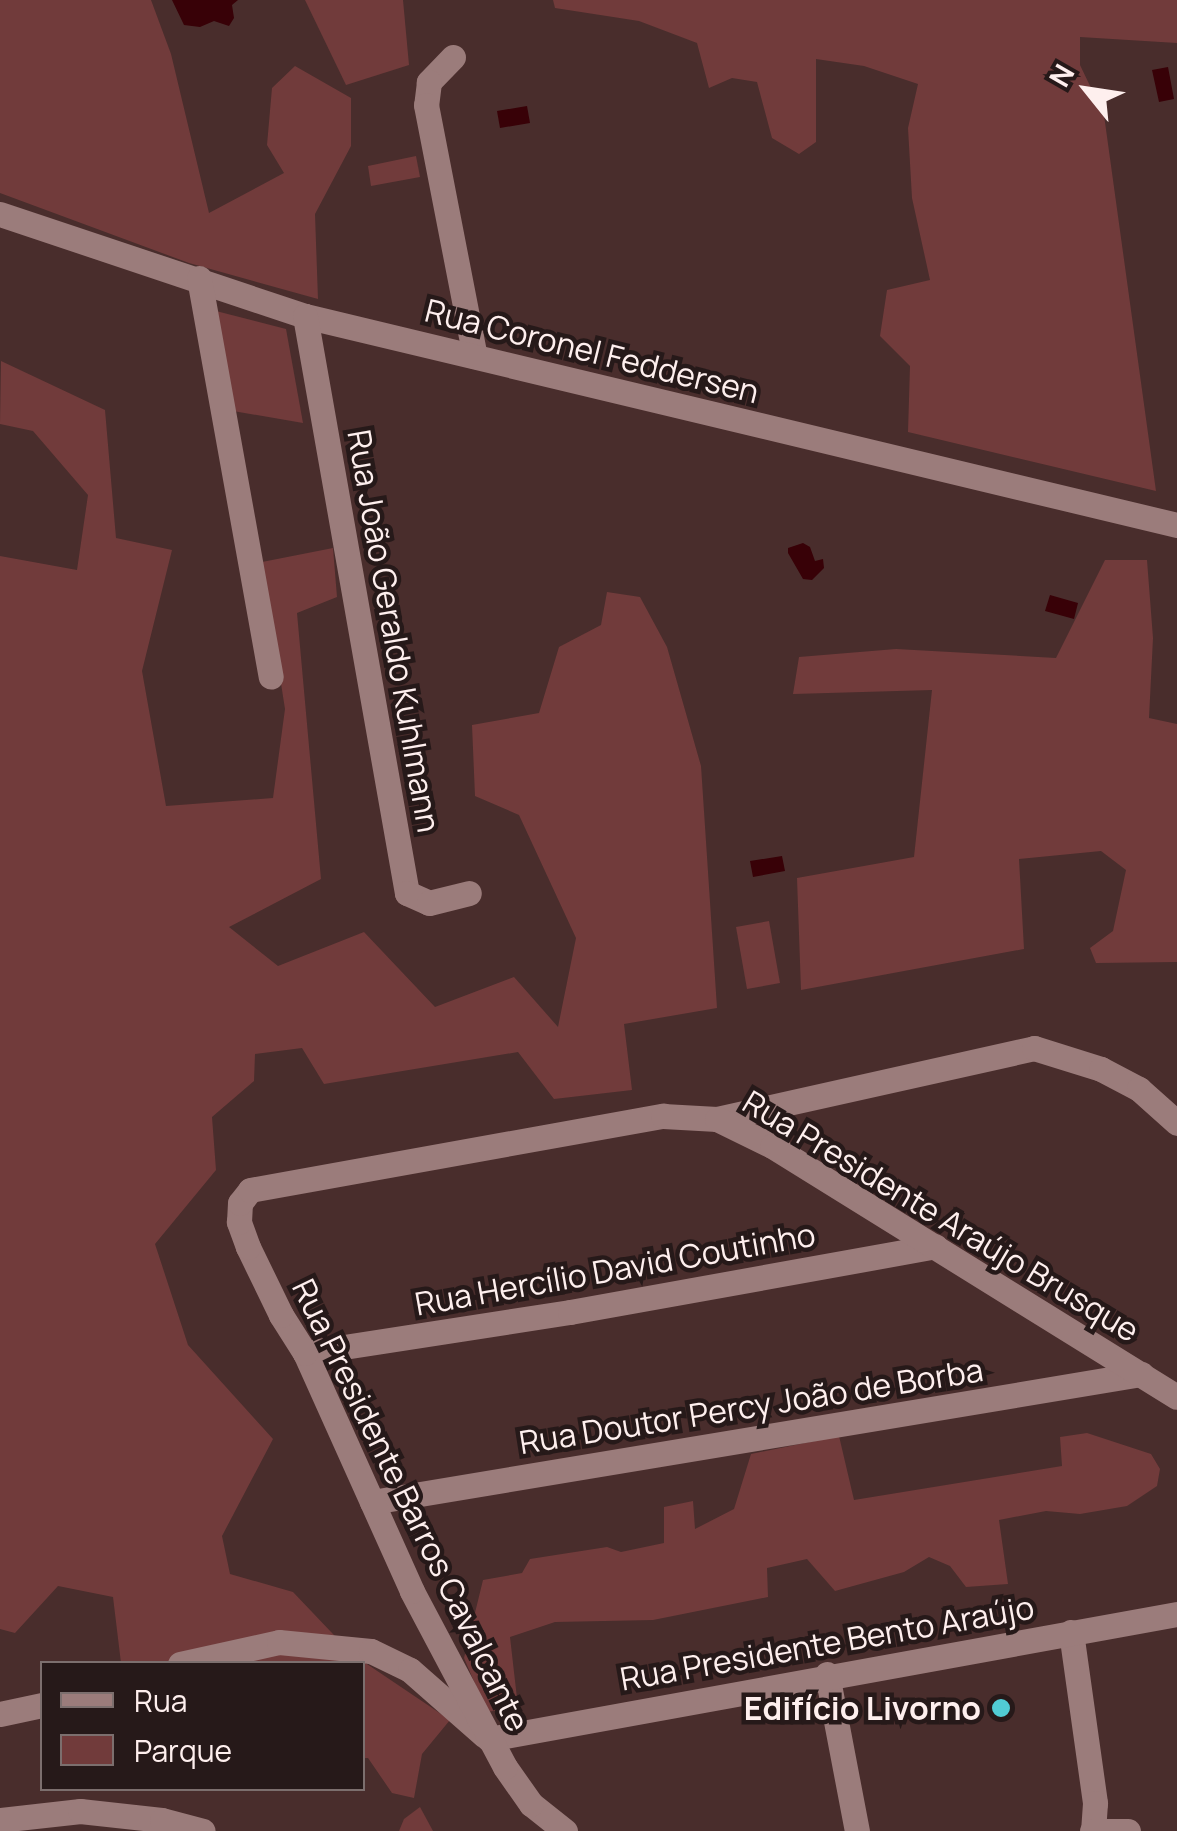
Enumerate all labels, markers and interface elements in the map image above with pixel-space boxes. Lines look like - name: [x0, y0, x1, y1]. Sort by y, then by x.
- north arrow: [1037, 40, 1137, 140]
- text: N: [1040, 57, 1082, 93]
- street label: Rua Coronel Feddersen: [421, 291, 763, 411]
- street label: Rua João Geraldo Kuhlmann: [340, 427, 448, 835]
- street label: Rua Presidente Araújo Brusque: [736, 1082, 1146, 1350]
- street label: Rua Hercílio David Coutinho: [412, 1215, 818, 1323]
- street label: Rua Presidente Barros Cavalcante: [285, 1273, 537, 1737]
- street label: Rua Doutor Percy João de Borba: [516, 1350, 986, 1462]
- street label: Rua Presidente Bento Araújo: [617, 1588, 1037, 1698]
- legend: [40, 1661, 365, 1791]
- text: Rua: [134, 1680, 187, 1721]
- place label: Edifício Livorno: [744, 1689, 981, 1727]
- marker: Edifício Livorno: [990, 1697, 1012, 1719]
- text: Parque: [134, 1730, 232, 1771]

